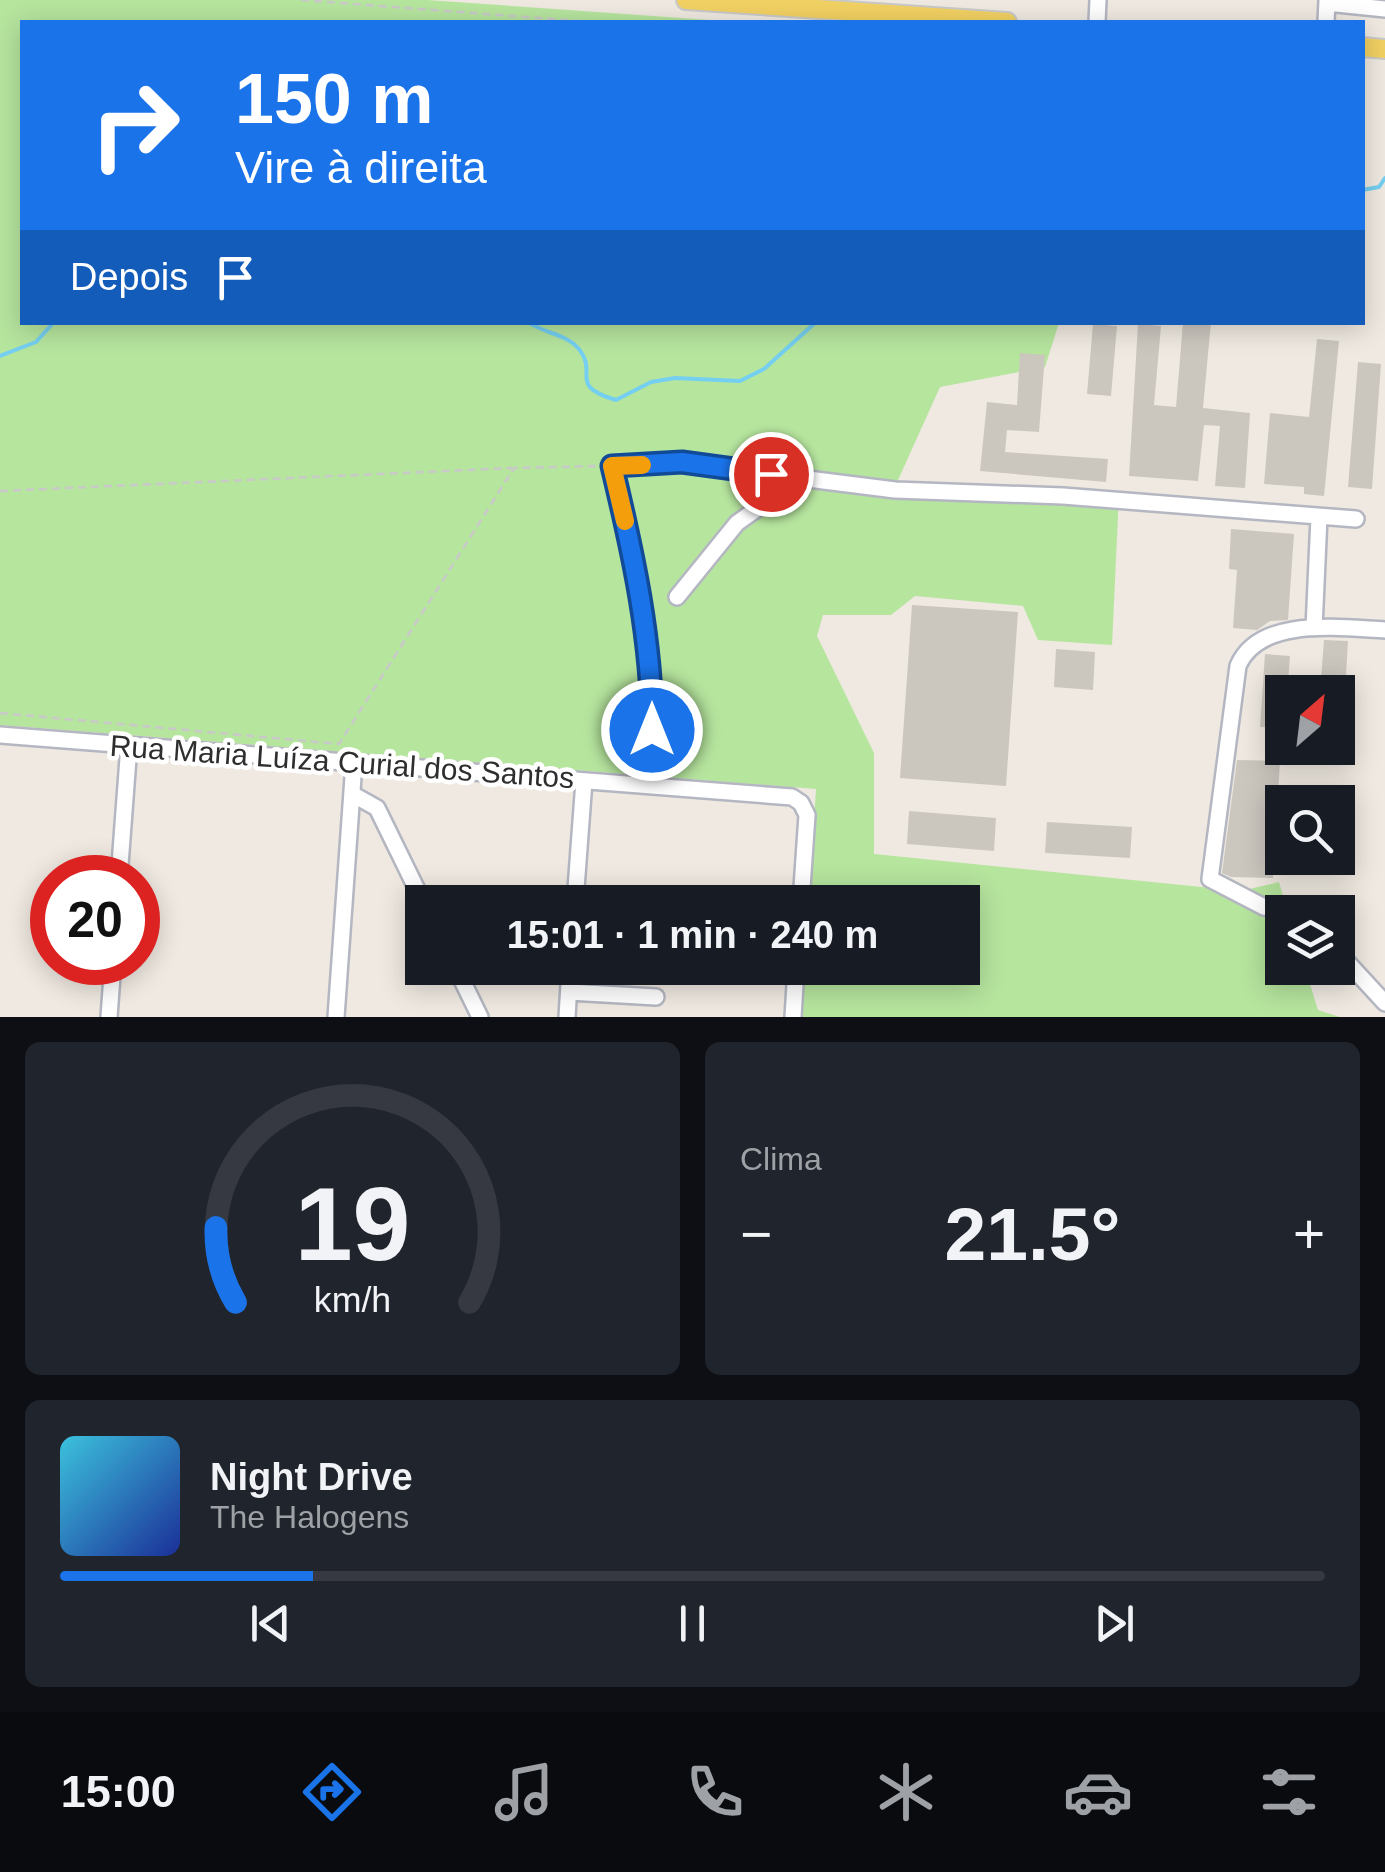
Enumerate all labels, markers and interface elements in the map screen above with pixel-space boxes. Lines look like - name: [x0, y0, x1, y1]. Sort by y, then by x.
- icon: right: [70, 60, 200, 190]
- text: 150 m: [235, 60, 433, 138]
- text: Vire à direita: [235, 142, 487, 193]
- icon: arrive: [208, 250, 263, 305]
- text: Depois: [70, 256, 188, 298]
- pin: [729, 432, 814, 517]
- icon: arrive: [744, 447, 799, 502]
- north arrow: [1265, 675, 1355, 765]
- map controls: [1265, 675, 1355, 985]
- position arrow: [600, 678, 704, 782]
- street label: Rua Maria Luíza Curial dos Santos: [109, 729, 575, 794]
- button: search: [1265, 785, 1355, 875]
- speed limit sign: 20: [30, 855, 160, 985]
- button: layers: [1265, 895, 1355, 985]
- text: 15:01 · 1 min · 240 m: [507, 914, 878, 956]
- text: Clima: [740, 1141, 822, 1177]
- text: 19: [295, 1166, 410, 1282]
- text: 21.5°: [945, 1192, 1120, 1276]
- text: −: [740, 1203, 772, 1265]
- text: +: [1293, 1203, 1325, 1265]
- text: km/h: [314, 1280, 391, 1320]
- text: Night Drive: [210, 1456, 413, 1498]
- text: The Halogens: [210, 1499, 409, 1535]
- icon: previous: [243, 1596, 298, 1651]
- icon: pause: [665, 1596, 720, 1651]
- icon: next: [1087, 1596, 1142, 1651]
- icon: directions: [297, 1757, 367, 1827]
- icon: music: [489, 1757, 559, 1827]
- icon: phone: [680, 1757, 750, 1827]
- icon: climate: [871, 1757, 941, 1827]
- icon: car: [1063, 1757, 1133, 1827]
- icon: filters: [1254, 1757, 1324, 1827]
- text: 15:00: [61, 1766, 176, 1817]

